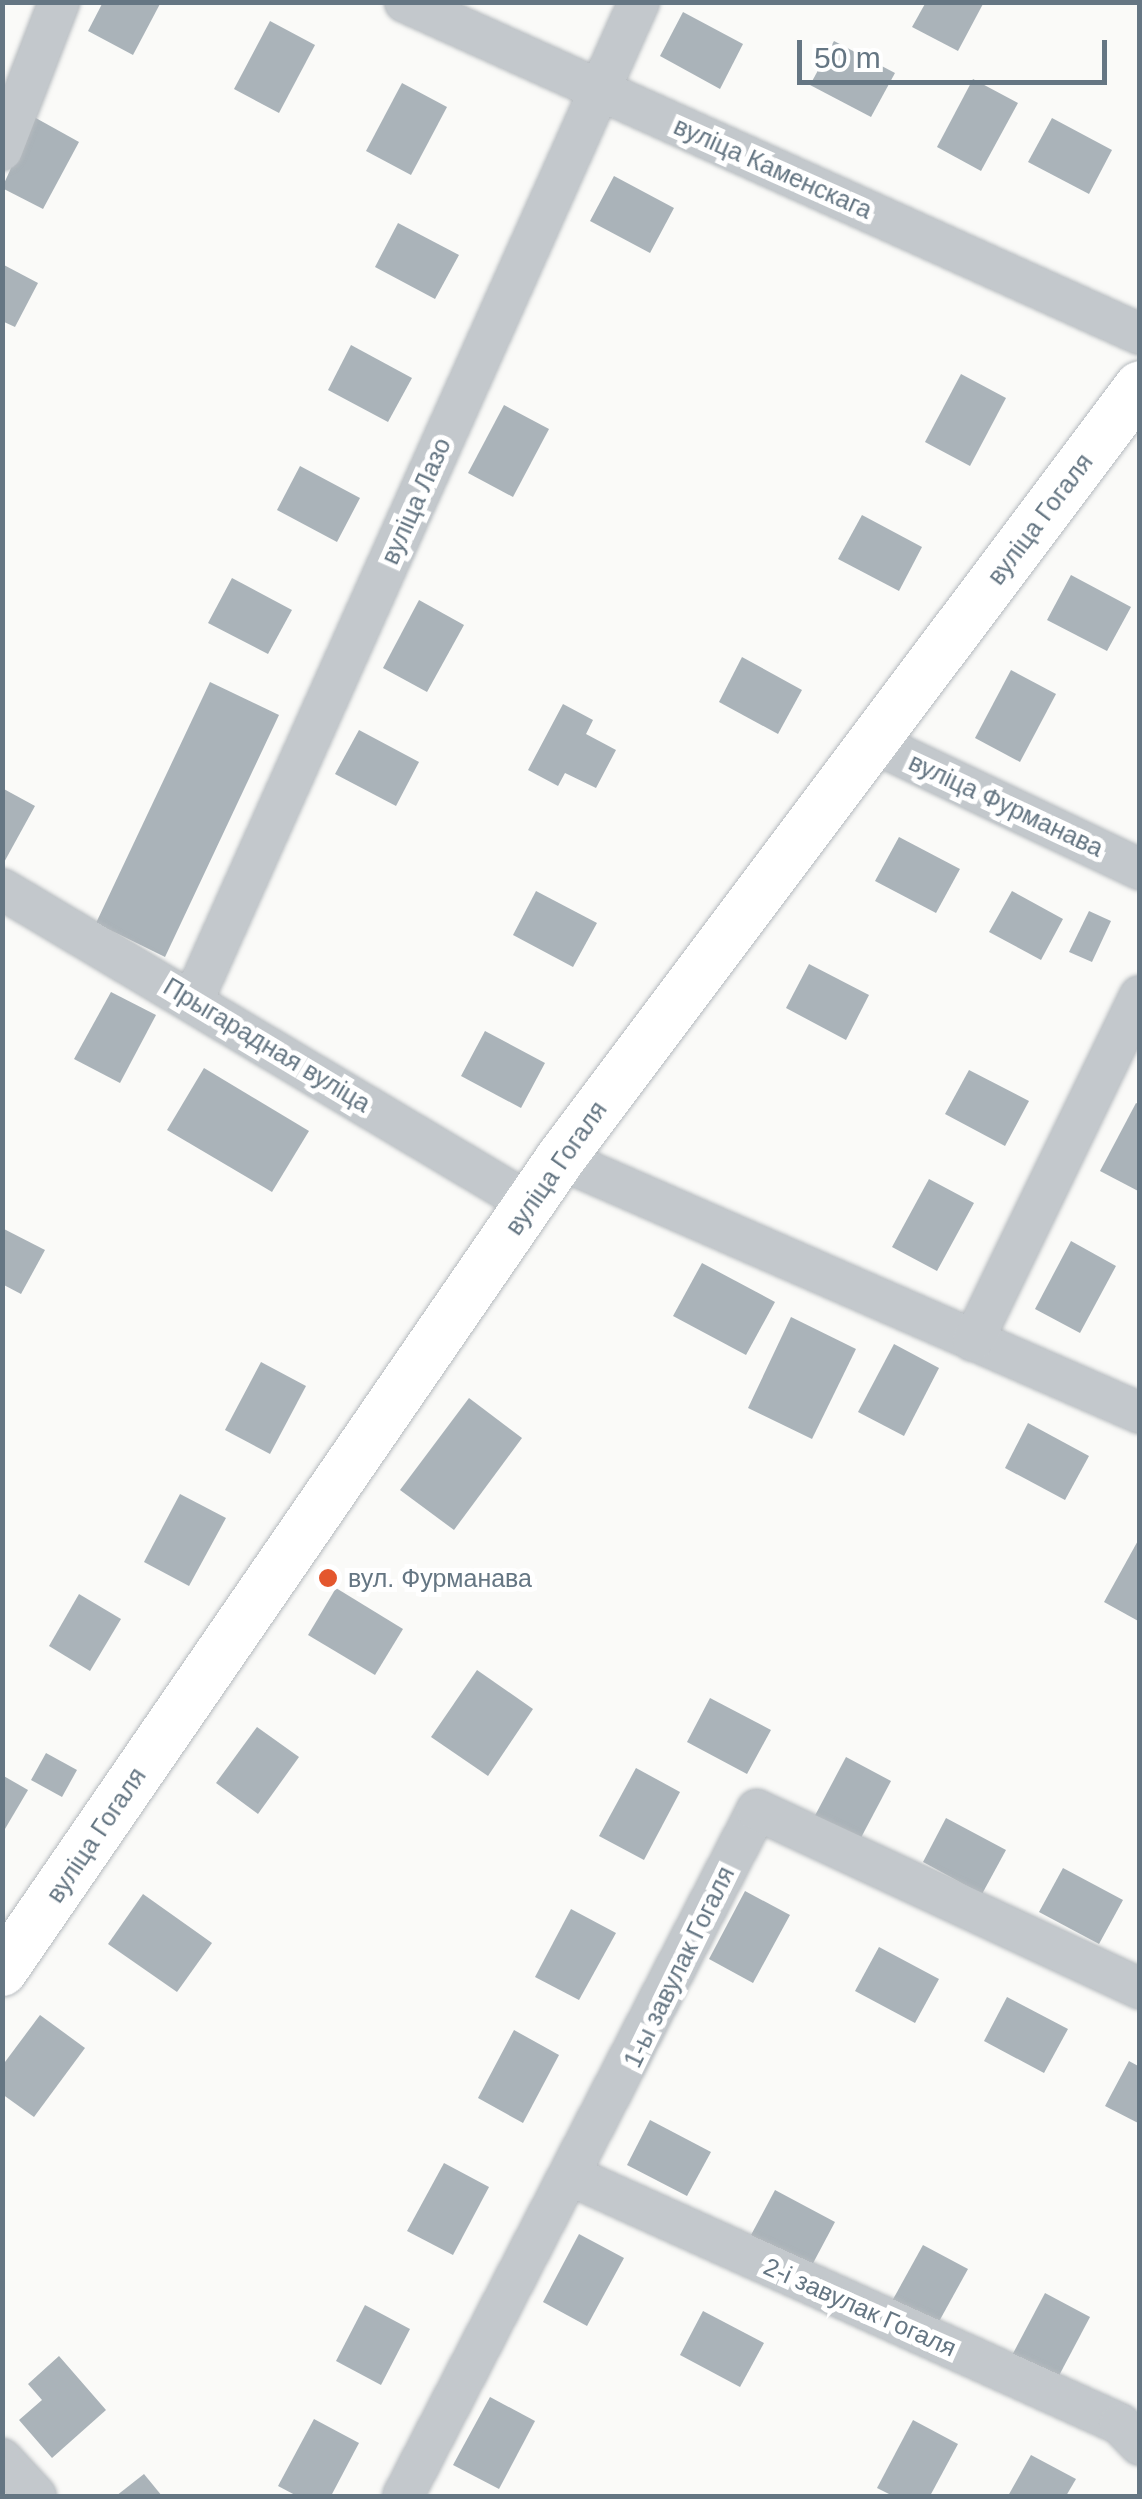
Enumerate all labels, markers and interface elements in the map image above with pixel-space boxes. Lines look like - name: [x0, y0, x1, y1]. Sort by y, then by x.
- scale bar: [802, 20, 1112, 82]
- text: 50 m: [814, 41, 881, 74]
- street label: вуліца Каменскага: [669, 111, 877, 225]
- street label: вуліца Лазо: [375, 433, 457, 569]
- street label: вуліца Гогаля: [981, 448, 1099, 590]
- street label: вуліца Фурманава: [904, 747, 1108, 863]
- street label: Прыгарадная вуліца: [158, 971, 376, 1119]
- street label: вуліца Гогаля: [499, 1095, 613, 1241]
- place label: вул. Фурманава: [348, 1563, 532, 1593]
- marker: вул. Фурманава: [317, 1567, 339, 1589]
- street label: вуліца Гогаля: [40, 1762, 152, 1908]
- street label: 1-ы завулак Гогаля: [617, 1862, 741, 2072]
- street label: 2-і завулак Гогаля: [759, 2251, 961, 2363]

